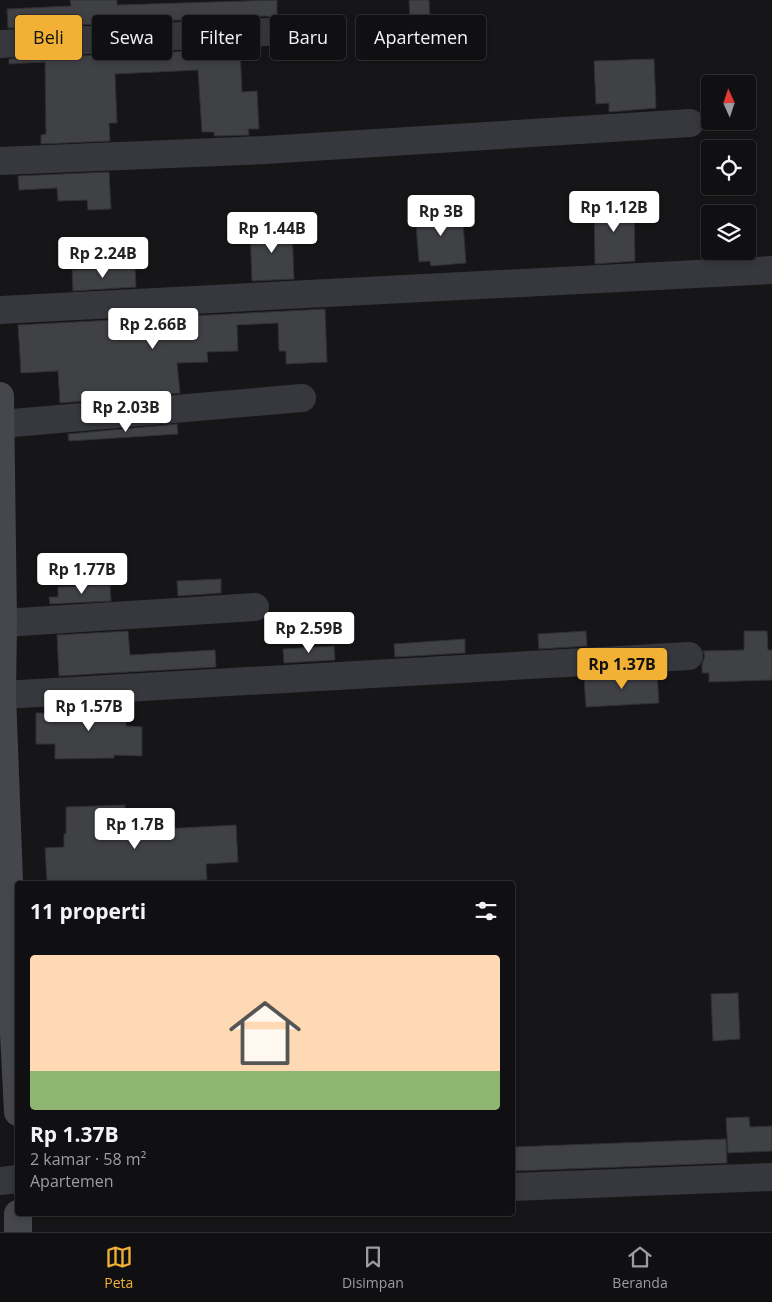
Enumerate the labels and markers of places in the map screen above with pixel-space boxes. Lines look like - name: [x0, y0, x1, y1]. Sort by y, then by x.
- pin: Rp 1.12B: [562, 190, 666, 233]
- pin: Rp 3B: [406, 194, 476, 237]
- pin: Rp 1.44B: [220, 212, 324, 254]
- pin: Rp 2.24B: [51, 236, 155, 279]
- pin: Rp 2.66B: [101, 308, 205, 350]
- pin: Rp 2.03B: [74, 390, 178, 433]
- pin: Rp 1.77B: [30, 552, 134, 595]
- pin: Rp 2.59B: [257, 612, 361, 654]
- pin: Rp 1.37B: [570, 648, 674, 690]
- pin: Rp 1.57B: [37, 690, 141, 732]
- pin: Rp 1.7B: [89, 808, 181, 850]

